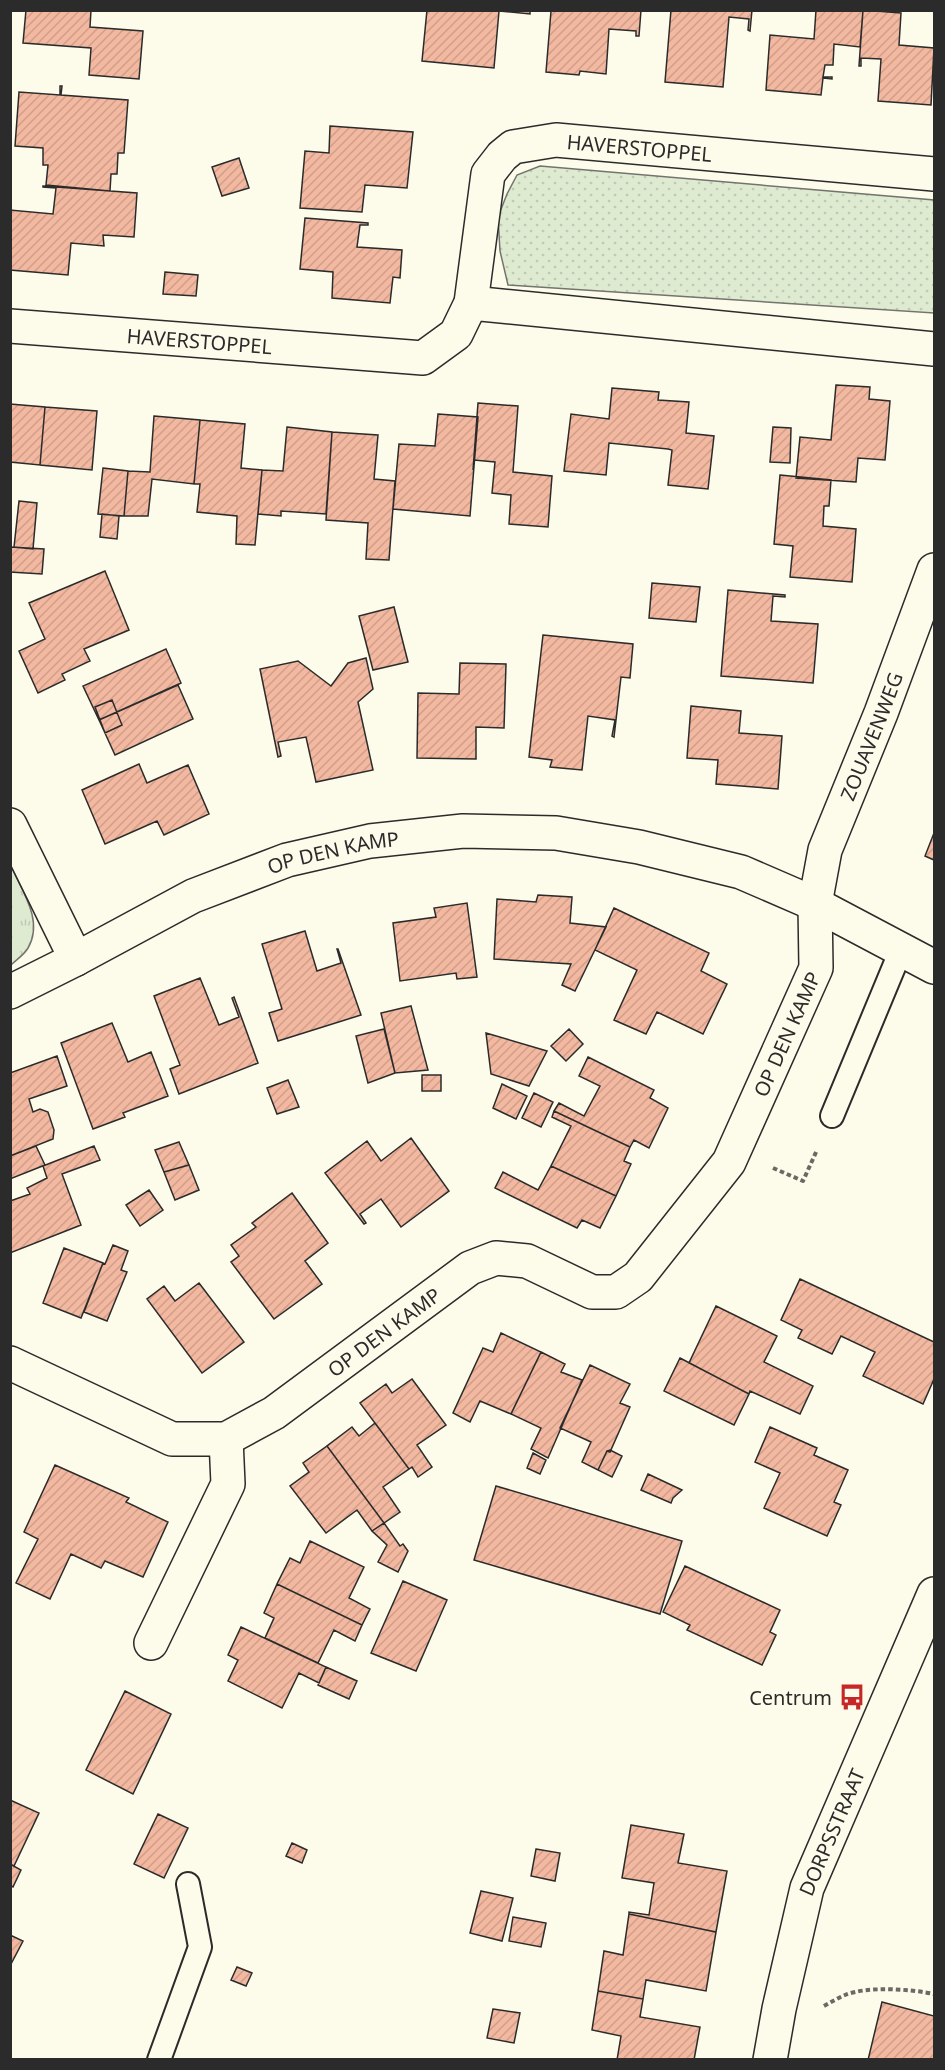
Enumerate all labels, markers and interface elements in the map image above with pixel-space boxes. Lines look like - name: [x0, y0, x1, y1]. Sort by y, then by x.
- street label: HAVERSTOPPEL: [566, 128, 713, 167]
- street label: HAVERSTOPPEL: [126, 322, 273, 360]
- street label: ZOUAVENWEG: [833, 668, 909, 804]
- street label: OP DEN KAMP: [263, 825, 400, 880]
- street label: OP DEN KAMP: [747, 967, 826, 1101]
- street label: OP DEN KAMP: [322, 1281, 446, 1383]
- bus stop icon: Centrum: [837, 1682, 867, 1712]
- place label: Centrum: [749, 1684, 832, 1711]
- street label: DORPSSTRAAT: [792, 1764, 870, 1900]

